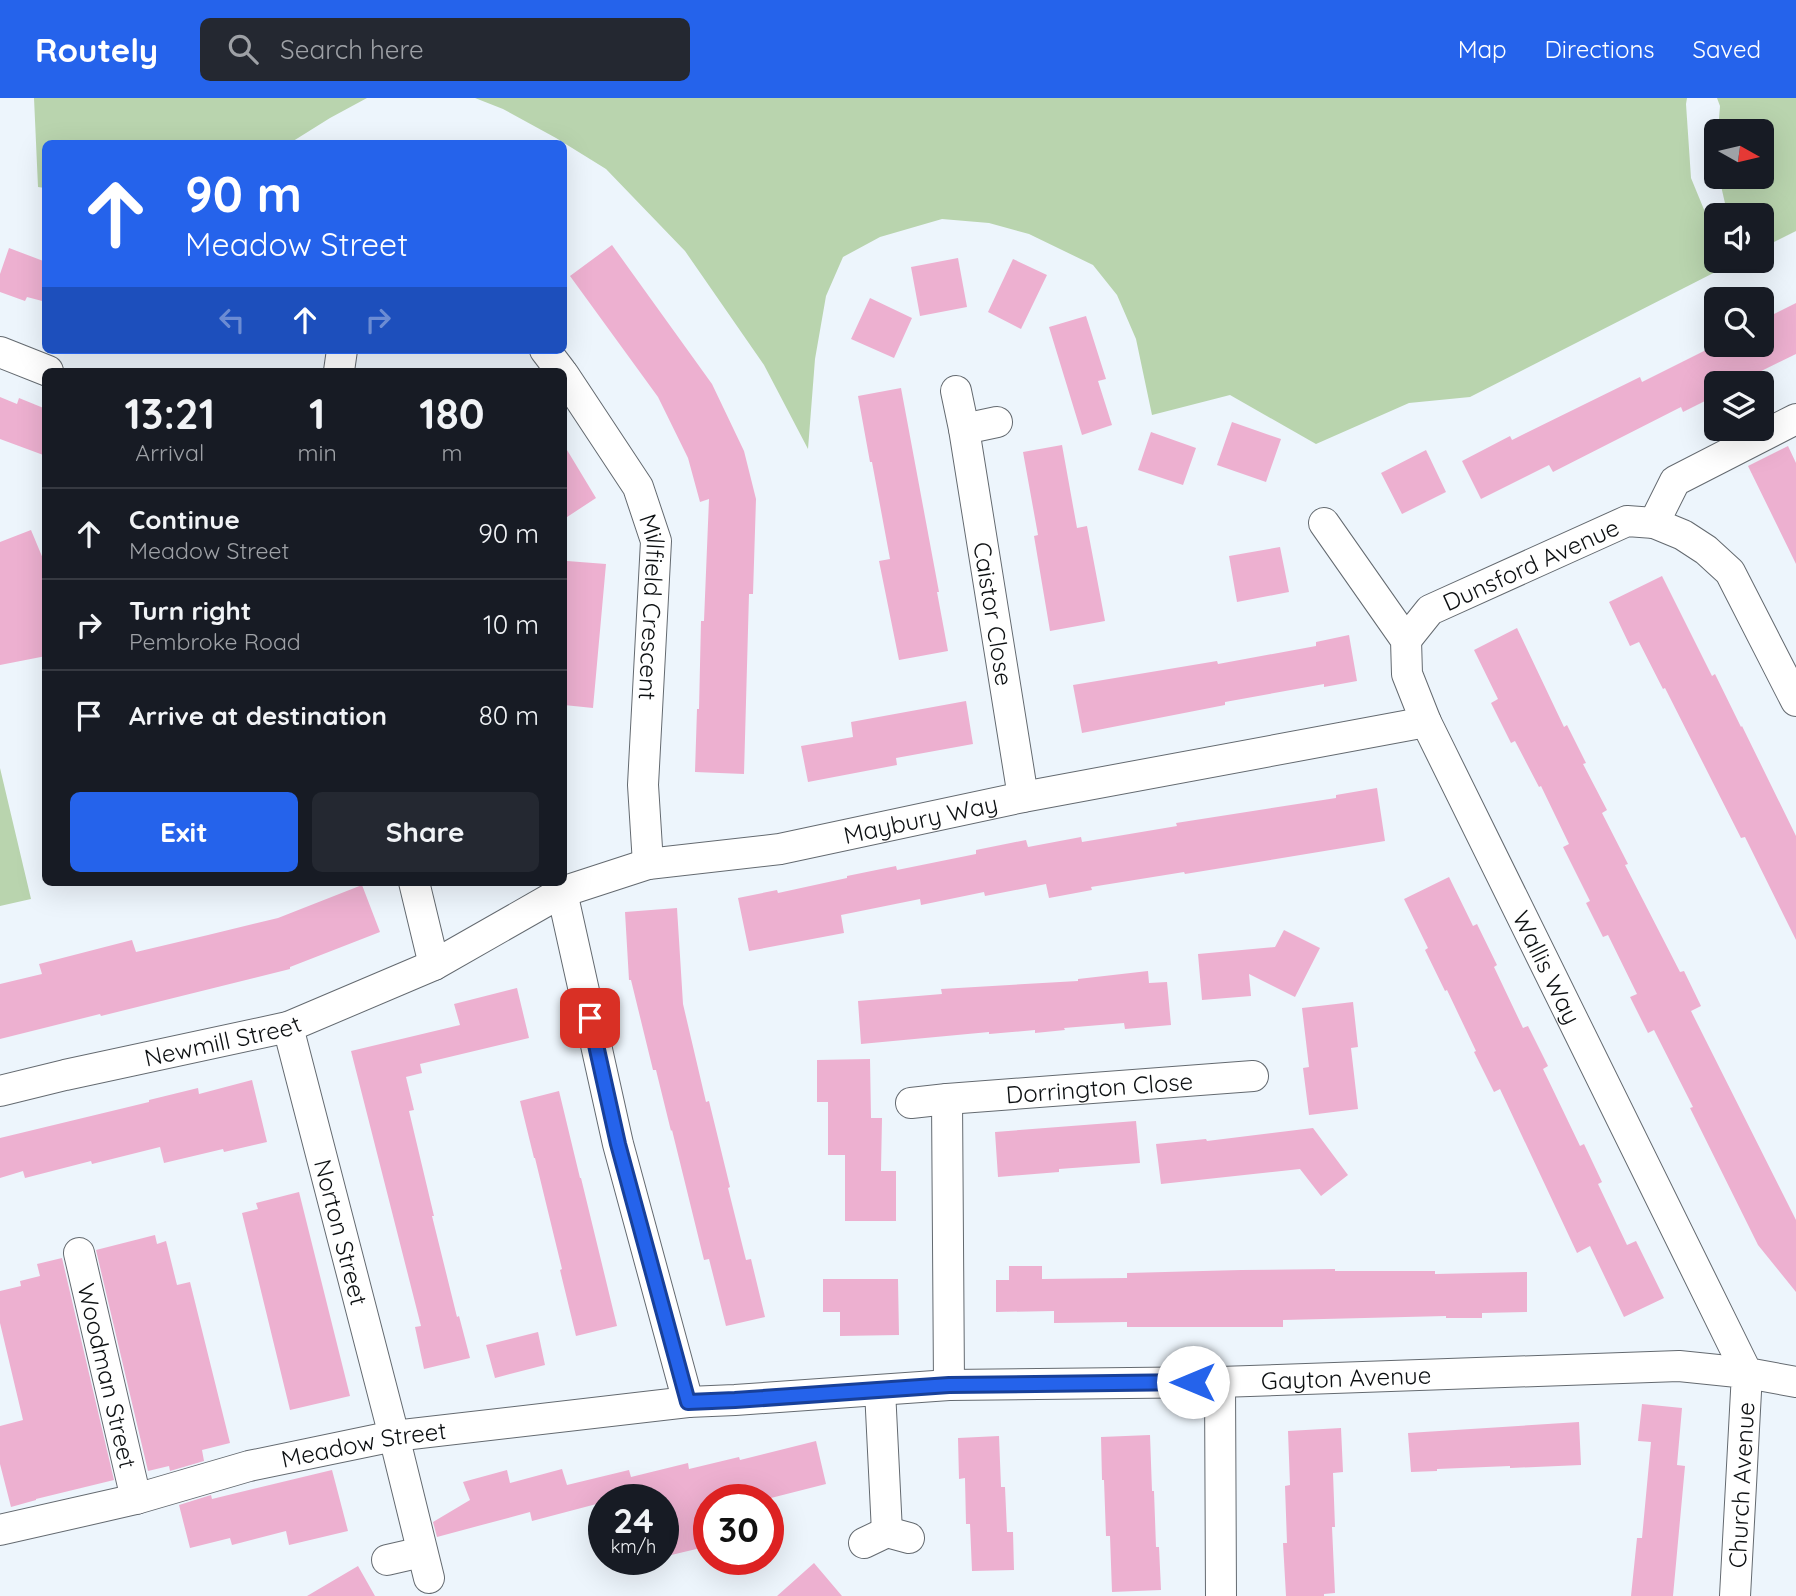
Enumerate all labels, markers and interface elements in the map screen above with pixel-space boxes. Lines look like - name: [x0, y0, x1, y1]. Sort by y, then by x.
- search box: [200, 18, 690, 81]
- text: Routely: [35, 29, 158, 70]
- icon: search: [224, 30, 262, 68]
- text: Search here: [280, 33, 424, 66]
- text: Map: [1458, 34, 1507, 64]
- text: Directions: [1545, 34, 1655, 64]
- text: Saved: [1693, 34, 1761, 64]
- north arrow: [1704, 119, 1774, 189]
- map controls: [1704, 119, 1774, 441]
- text: 90 m: [185, 163, 302, 224]
- icon: ahead: [70, 168, 161, 259]
- button: sound: [1704, 203, 1774, 273]
- text: Meadow Street: [185, 224, 408, 264]
- button: search: [1704, 287, 1774, 357]
- icon: left: [213, 301, 251, 339]
- icon: ahead: [286, 301, 324, 339]
- icon: right: [359, 301, 397, 339]
- button: layers: [1704, 371, 1774, 441]
- text: 13:21: [125, 387, 215, 440]
- text: 1: [309, 387, 325, 440]
- text: 180: [419, 387, 484, 440]
- text: Arrival: [135, 438, 204, 467]
- text: min: [298, 438, 337, 467]
- text: m: [441, 438, 462, 467]
- text: Continue: [129, 503, 240, 536]
- street label: Millfield Crescent: [633, 510, 671, 701]
- street label: Dunsford Avenue: [1438, 512, 1624, 617]
- icon: ahead: [70, 515, 108, 553]
- text: 90 m: [478, 517, 539, 550]
- text: Meadow Street: [129, 536, 289, 565]
- street label: Caistor Close: [967, 540, 1020, 688]
- text: Turn right: [129, 594, 251, 627]
- icon: right: [70, 606, 108, 644]
- text: 10 m: [483, 608, 539, 641]
- text: Pembroke Road: [129, 627, 301, 656]
- icon: arrive: [70, 697, 108, 735]
- text: Arrive at destination: [129, 699, 387, 732]
- text: 80 m: [479, 699, 539, 732]
- street label: Maybury Way: [841, 788, 1000, 850]
- button: Exit: [70, 792, 298, 872]
- button: Share: [312, 792, 539, 872]
- street label: Wallis Way: [1506, 906, 1588, 1029]
- pin: [560, 988, 620, 1048]
- icon: arrive: [571, 999, 609, 1037]
- street label: Newmill Street: [141, 1008, 306, 1073]
- street label: Dorrington Close: [1005, 1066, 1194, 1110]
- street label: Norton Street: [308, 1156, 375, 1309]
- street label: Woodman Street: [72, 1280, 143, 1471]
- position arrow: [1156, 1345, 1230, 1419]
- street label: Gayton Avenue: [1260, 1360, 1432, 1396]
- street label: Church Avenue: [1722, 1401, 1760, 1569]
- street label: Meadow Street: [278, 1415, 448, 1474]
- speed limit sign: 30: [693, 1484, 784, 1575]
- text: 24: [613, 1498, 654, 1542]
- text: km/h: [611, 1535, 656, 1558]

